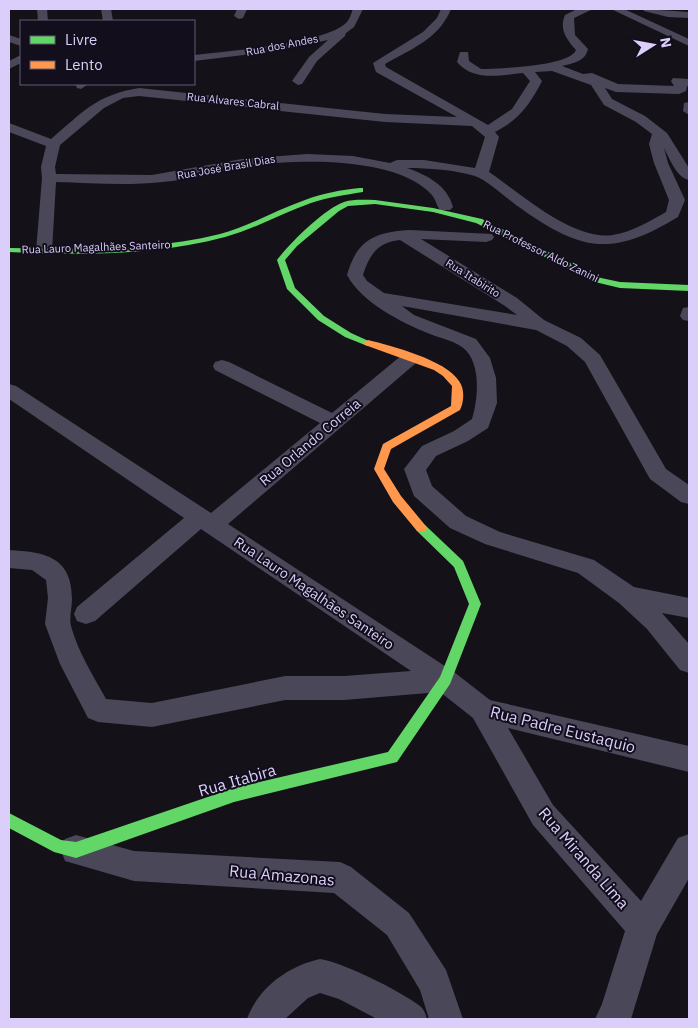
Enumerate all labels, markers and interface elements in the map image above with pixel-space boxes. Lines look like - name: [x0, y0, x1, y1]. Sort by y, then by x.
- legend: [20, 20, 195, 85]
- north arrow: [628, 20, 678, 70]
- text: Livre: [65, 30, 97, 49]
- street label: Rua dos Andes: [245, 31, 319, 59]
- text: N: [656, 36, 676, 49]
- text: Lento: [65, 55, 103, 74]
- street label: Rua Alvares Cabral: [186, 89, 280, 113]
- street label: Rua José Brasil Dias: [176, 151, 276, 183]
- street label: Rua Professor Aldo Zanini: [481, 217, 601, 285]
- street label: Rua Lauro Magalhães Santeiro: [21, 237, 171, 257]
- street label: Rua Itabirito: [443, 256, 503, 300]
- street label: Rua Orlando Correia: [256, 394, 365, 490]
- street label: Rua Lauro Magalhães Santeiro: [230, 533, 398, 654]
- street label: Rua Padre Eustaquio: [488, 701, 638, 757]
- street label: Rua Itabira: [196, 759, 279, 801]
- street label: Rua Miranda Lima: [534, 803, 634, 913]
- street label: Rua Amazonas: [228, 860, 336, 890]

